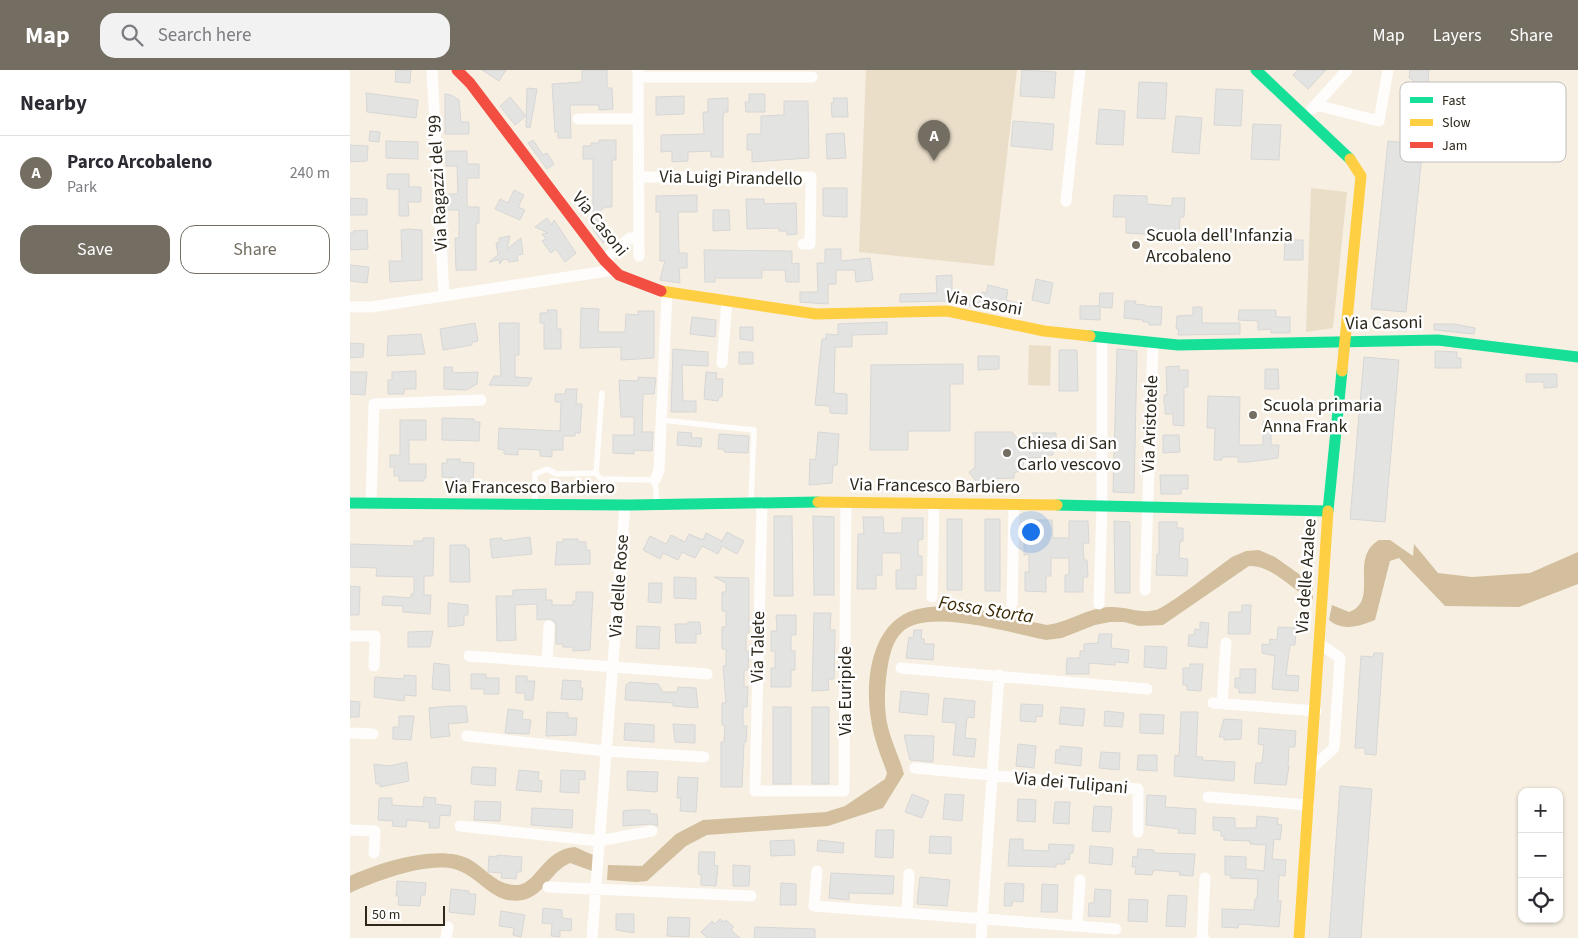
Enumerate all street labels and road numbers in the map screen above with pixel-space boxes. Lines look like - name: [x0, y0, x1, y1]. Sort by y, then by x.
- street label: Via Ragazzi del '99: [422, 114, 454, 252]
- street label: Via Luigi Pirandello: [659, 164, 803, 192]
- street label: Via Casoni: [566, 186, 634, 262]
- street label: Via Casoni: [944, 284, 1024, 322]
- street label: Via Casoni: [1345, 310, 1423, 336]
- street label: Via Aristotele: [1136, 375, 1164, 473]
- street label: Via Francesco Barbiero: [850, 472, 1020, 500]
- street label: Via Francesco Barbiero: [445, 475, 615, 500]
- street label: Via delle Azalee: [1290, 517, 1323, 634]
- street label: Via delle Rose: [603, 534, 635, 638]
- street label: Via Talete: [745, 611, 771, 683]
- street label: Via Euripide: [833, 646, 858, 736]
- street label: Via dei Tulipani: [1013, 766, 1129, 800]

